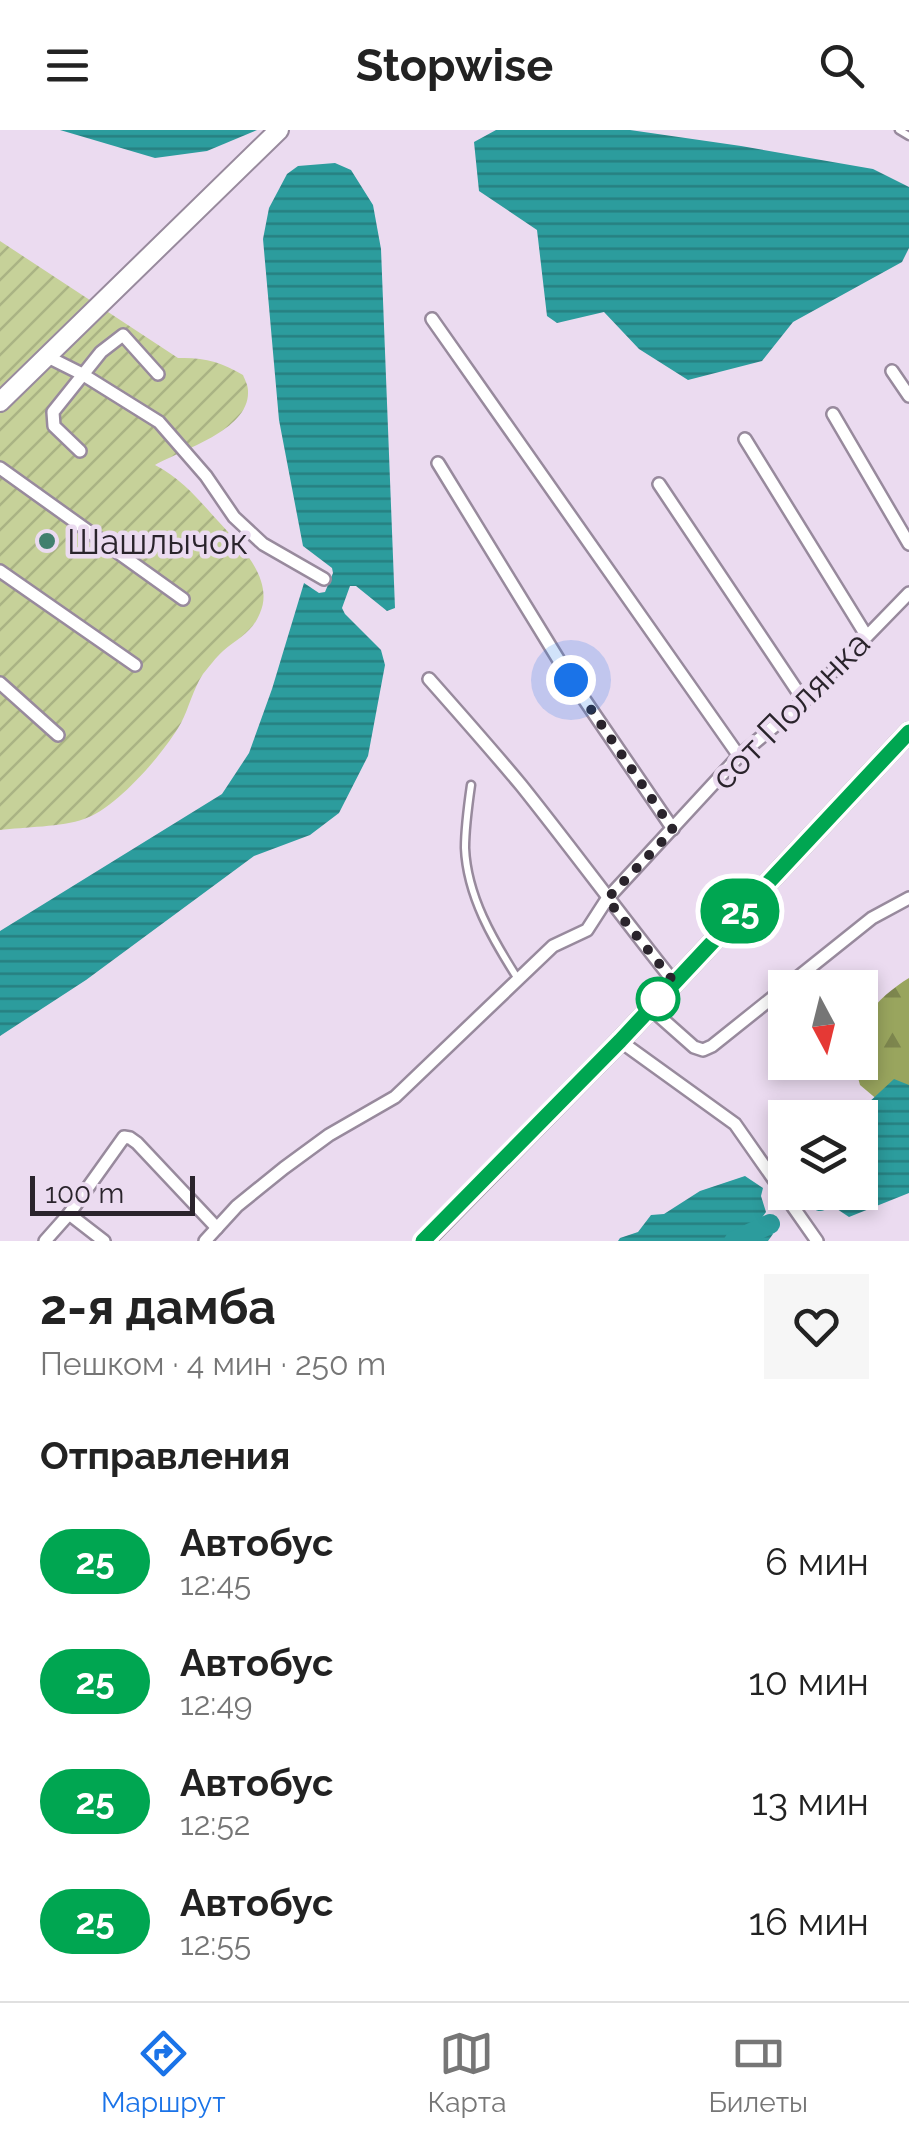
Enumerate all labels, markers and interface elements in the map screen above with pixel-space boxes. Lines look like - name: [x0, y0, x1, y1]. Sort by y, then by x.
- icon: menu: [40, 38, 95, 93]
- icon: search: [814, 38, 869, 93]
- text: Stopwise: [356, 39, 553, 92]
- place label: Шашлычок: [67, 521, 248, 562]
- marker: Шашлычок: [36, 530, 58, 552]
- street label: сот Полянка: [702, 622, 878, 798]
- your location: [546, 655, 596, 705]
- line badge: 25: [695, 878, 785, 944]
- text: 25: [720, 891, 760, 932]
- north arrow: [768, 970, 878, 1080]
- map controls: [768, 970, 878, 1210]
- unlabelled marker: [637, 978, 679, 1020]
- button: layers: [768, 1100, 878, 1210]
- scale bar: [30, 1171, 195, 1216]
- text: 100 m: [45, 1177, 124, 1210]
- button: heart: [764, 1274, 869, 1379]
- text: 2-я дамба: [40, 1279, 276, 1335]
- text: Пешком · 4 мин · 250 m: [40, 1345, 386, 1382]
- text: Отправления: [40, 1433, 290, 1478]
- text: Автобус: [180, 1520, 334, 1565]
- text: 6 мин: [765, 1539, 869, 1584]
- text: 25: [75, 1541, 115, 1582]
- text: 12:45: [180, 1565, 251, 1602]
- text: Автобус: [180, 1640, 334, 1685]
- text: 10 мин: [748, 1659, 869, 1704]
- text: 25: [75, 1661, 115, 1702]
- text: 12:49: [180, 1685, 253, 1722]
- text: Автобус: [180, 1760, 334, 1805]
- text: 13 мин: [751, 1779, 869, 1824]
- text: 25: [75, 1781, 115, 1822]
- text: 12:52: [180, 1805, 251, 1842]
- text: Автобус: [180, 1880, 334, 1925]
- text: 16 мин: [749, 1899, 869, 1944]
- text: 25: [75, 1901, 115, 1942]
- text: 12:55: [180, 1925, 251, 1962]
- tab: Маршрут: [101, 2026, 226, 2119]
- tab: Карта: [428, 2026, 506, 2119]
- tab: Билеты: [708, 2026, 808, 2119]

